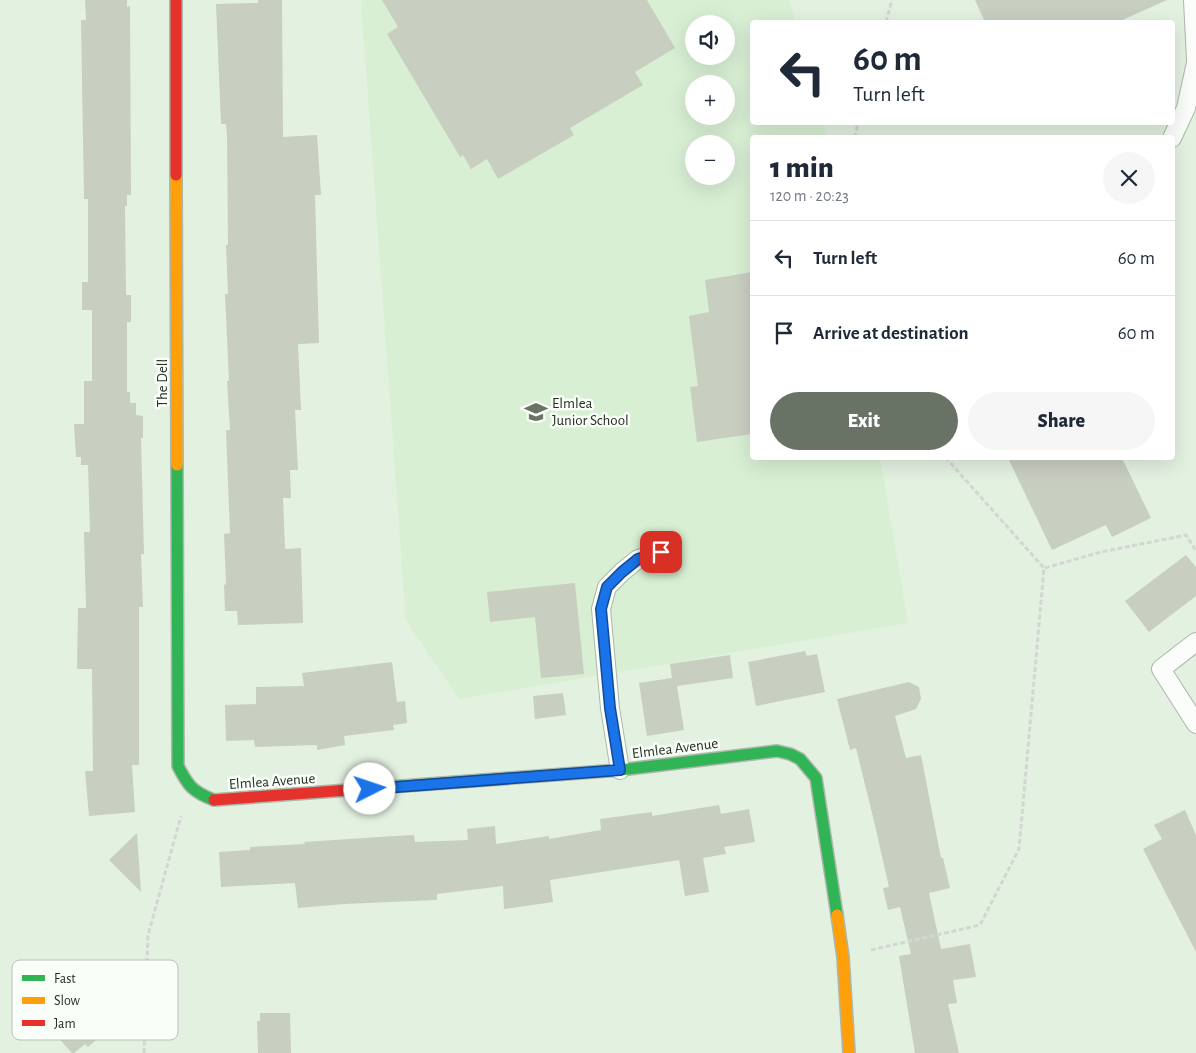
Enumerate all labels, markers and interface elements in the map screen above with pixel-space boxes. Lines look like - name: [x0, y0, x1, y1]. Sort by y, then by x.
- map controls: [685, 15, 735, 185]
- button: sound: [685, 15, 735, 65]
- icon: left: [770, 40, 835, 105]
- text: 60 m: [853, 42, 922, 77]
- button: +: [685, 75, 735, 125]
- text: Turn left: [853, 83, 925, 105]
- button: −: [685, 135, 735, 185]
- button: close: [1103, 152, 1155, 204]
- text: 1 min: [770, 153, 834, 183]
- text: 120 m · 20:23: [770, 188, 849, 204]
- icon: left: [770, 244, 798, 272]
- text: Turn left: [813, 249, 877, 268]
- text: 60 m: [1118, 249, 1155, 268]
- icon: arrive: [770, 319, 798, 347]
- text: Arrive at destination: [813, 324, 969, 343]
- text: 60 m: [1118, 324, 1155, 343]
- street label: The Dell: [155, 359, 170, 407]
- button: Exit: [770, 392, 958, 450]
- button: Share: [968, 392, 1155, 450]
- place label: Elmlea Junior School: [552, 396, 629, 428]
- school or university icon: Elmlea Junior School: [523, 399, 549, 425]
- pin: [640, 531, 682, 573]
- icon: arrive: [647, 538, 675, 566]
- street label: Elmlea Avenue: [631, 736, 719, 761]
- position arrow: [343, 762, 395, 814]
- street label: Elmlea Avenue: [228, 771, 316, 792]
- legend: [12, 960, 178, 1040]
- text: Fast: [54, 972, 76, 986]
- text: Slow: [54, 994, 81, 1008]
- text: Jam: [54, 1017, 76, 1031]

